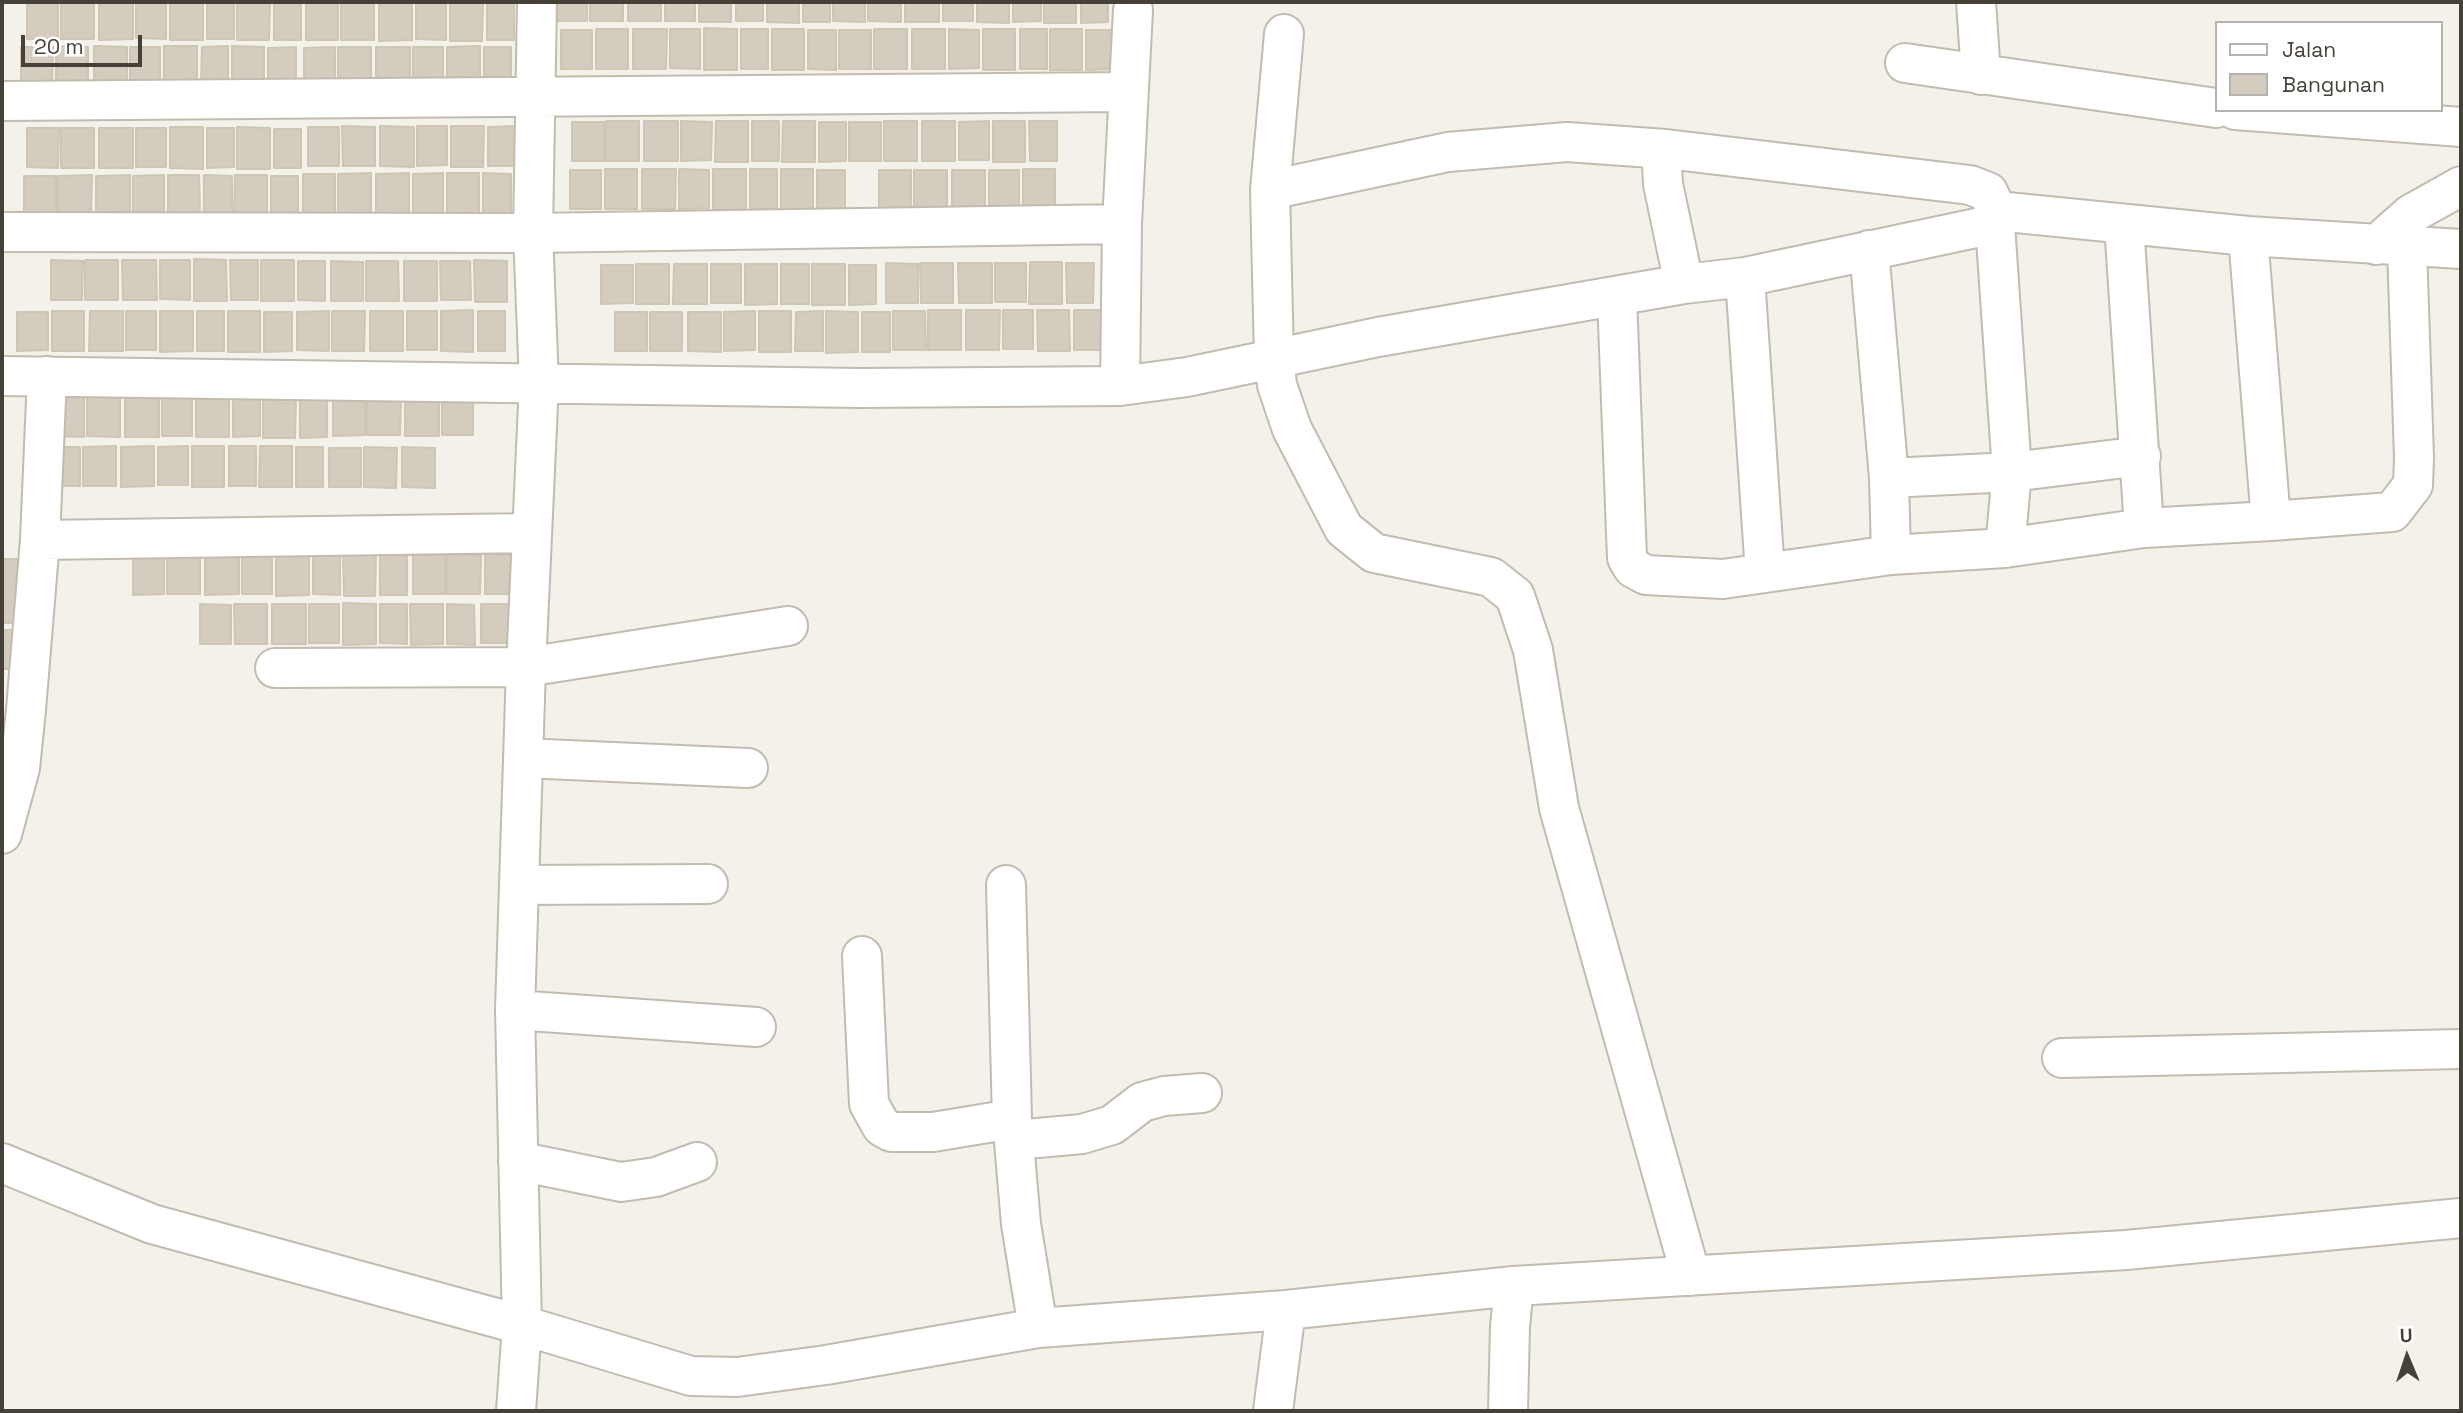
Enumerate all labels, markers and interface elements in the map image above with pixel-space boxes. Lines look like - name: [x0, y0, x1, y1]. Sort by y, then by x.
- scale bar: [24, 21, 145, 65]
- legend: [2214, 21, 2442, 112]
- text: 20 m: [34, 33, 84, 60]
- text: Jalan: [2282, 36, 2336, 63]
- text: Bangunan: [2282, 71, 2385, 98]
- north arrow: [2372, 1322, 2442, 1392]
- text: U: [2399, 1323, 2413, 1348]

